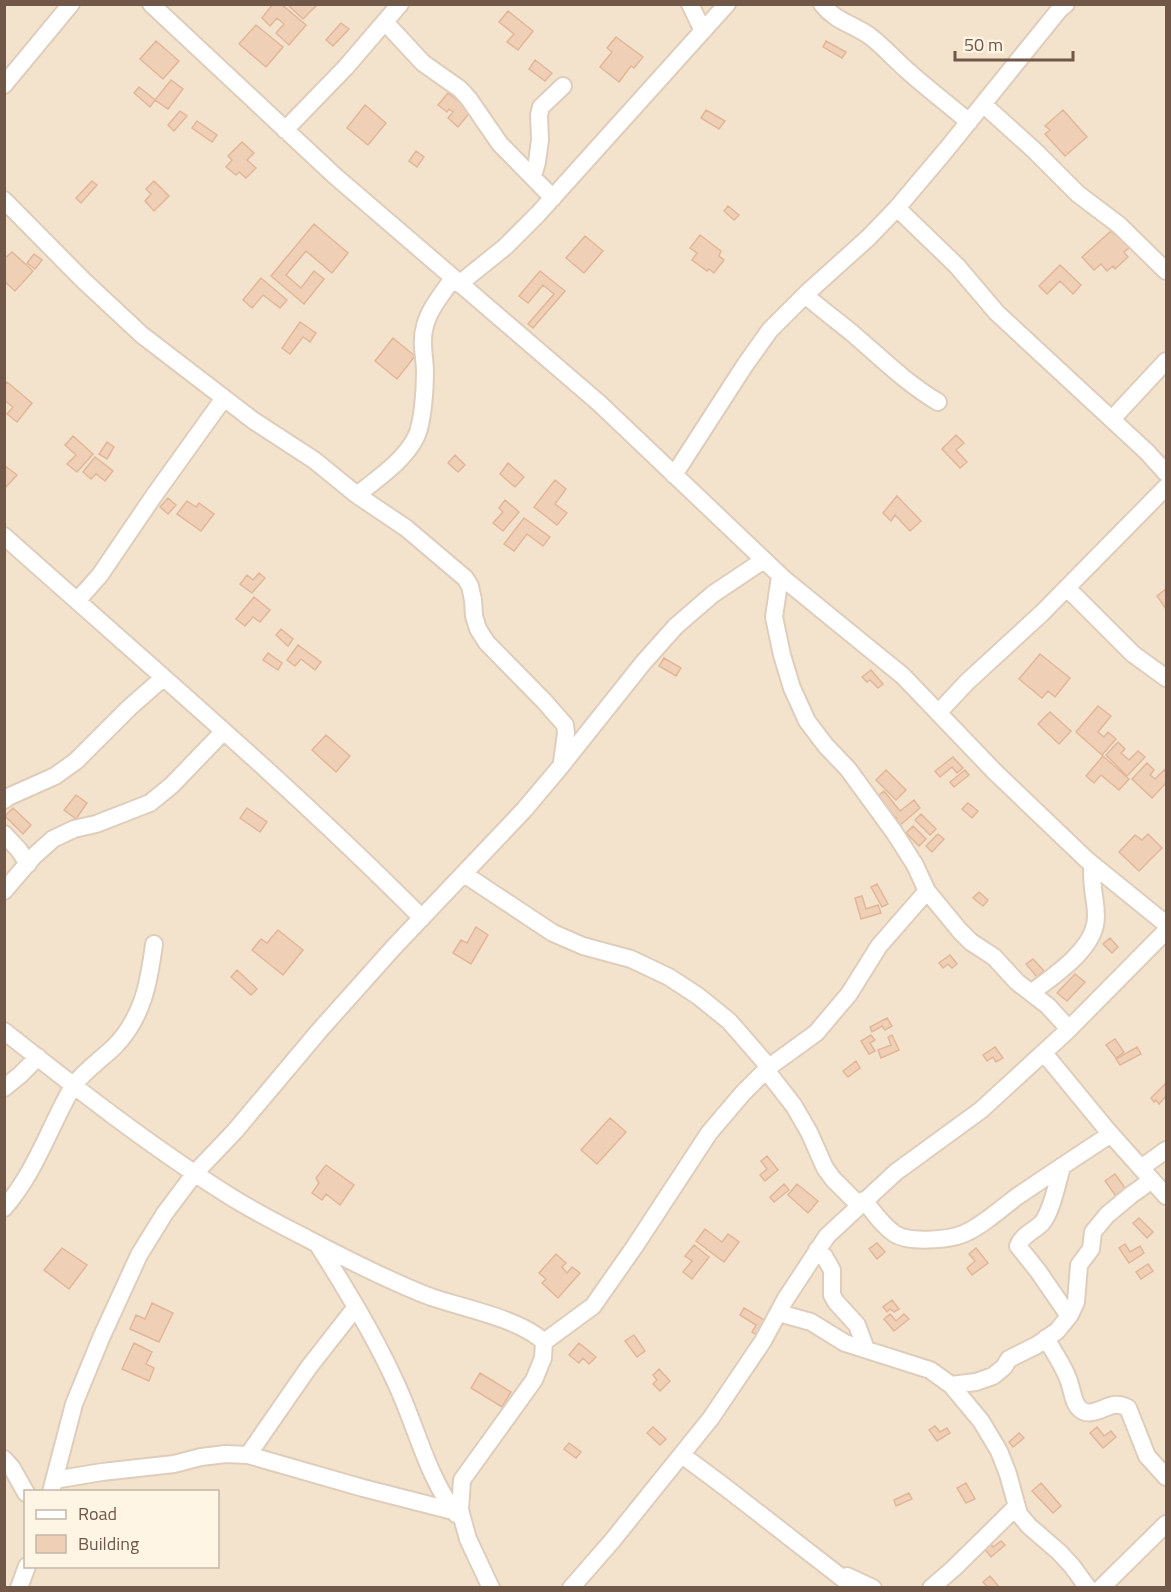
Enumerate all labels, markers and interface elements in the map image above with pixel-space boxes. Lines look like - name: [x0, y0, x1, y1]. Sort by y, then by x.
- scale bar: [955, 24, 1074, 62]
- text: 50 m: [964, 31, 1003, 58]
- legend: [24, 1490, 219, 1568]
- text: Road: [78, 1500, 117, 1527]
- text: Building: [78, 1530, 139, 1557]

